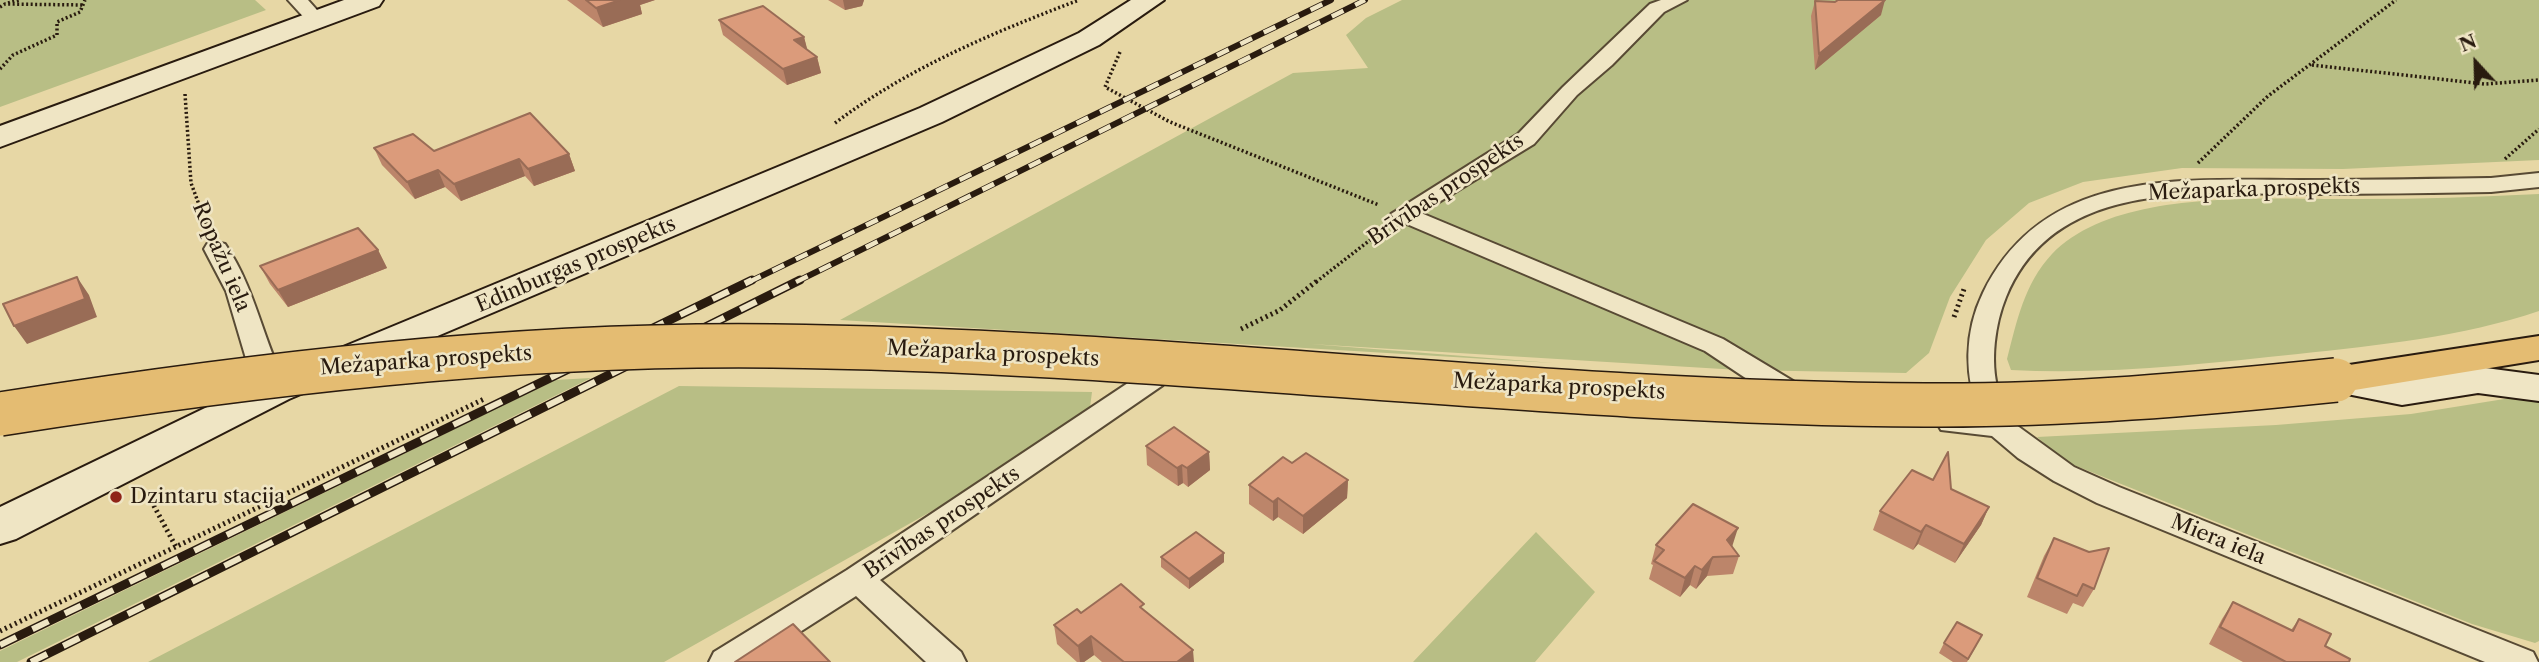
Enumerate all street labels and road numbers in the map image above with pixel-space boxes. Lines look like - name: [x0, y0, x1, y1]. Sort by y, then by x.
- street label: Brīvības prospekts: [1363, 128, 1529, 252]
- street label: Mežaparka prospekts: [2147, 174, 2361, 206]
- street label: Ropažu iela: [187, 198, 255, 316]
- street label: Edinburgas prospekts: [472, 211, 680, 319]
- street label: Mežaparka prospekts: [886, 336, 1100, 372]
- street label: Mežaparka prospekts: [319, 341, 533, 381]
- street label: Mežaparka prospekts: [1452, 369, 1666, 405]
- street label: Brīvības prospekts: [859, 461, 1025, 585]
- street label: Miera iela: [2167, 510, 2269, 570]

